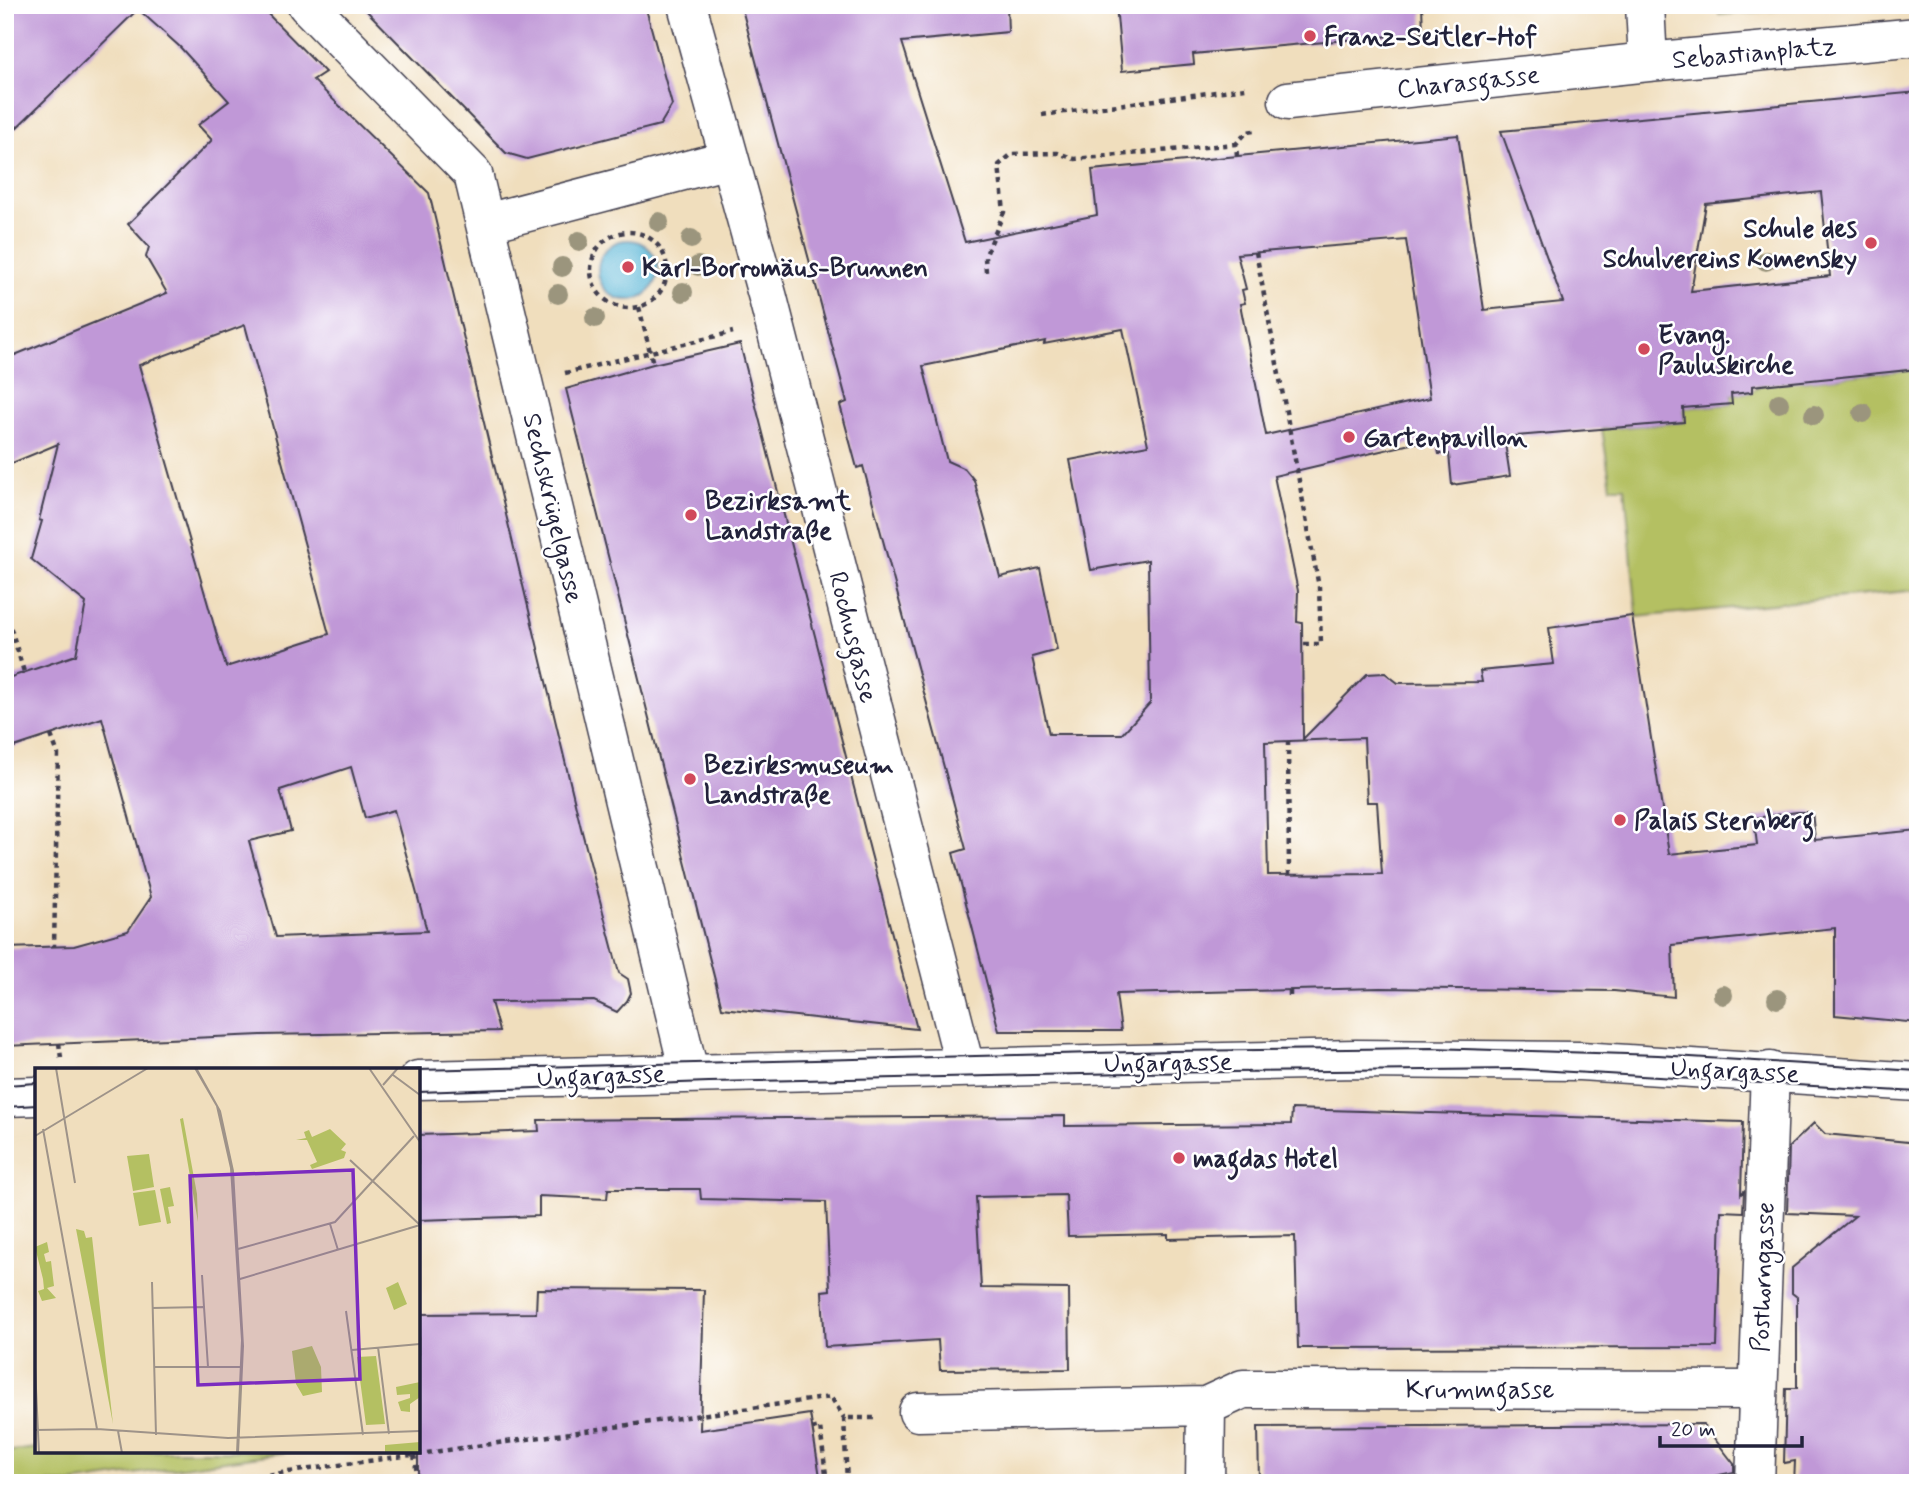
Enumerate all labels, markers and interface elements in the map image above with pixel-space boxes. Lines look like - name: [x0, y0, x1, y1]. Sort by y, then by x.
- place label: Franz-Seitler-Hof: [1324, 21, 1537, 55]
- marker: Franz-Seitler-Hof: [1302, 28, 1318, 44]
- street label: Sebastianplatz: [1671, 30, 1838, 78]
- street label: Charasgasse: [1395, 59, 1542, 110]
- place label: Schule des Schulvereins Komensky: [1603, 213, 1857, 277]
- marker: Schule des Schulvereins Komensky: [1863, 235, 1879, 251]
- place label: Karl-Borromäus-Brunnen: [642, 252, 928, 286]
- marker: Karl-Borromäus-Brunnen: [620, 259, 636, 275]
- place label: Evang. Pauluskirche: [1658, 319, 1794, 383]
- marker: Evang. Pauluskirche: [1636, 341, 1652, 357]
- street label: Sechskrügelgasse: [512, 410, 590, 608]
- place label: Gartenpavillon: [1363, 422, 1528, 456]
- marker: Gartenpavillon: [1341, 429, 1357, 445]
- place label: Bezirksamt Landstraße: [705, 485, 852, 549]
- marker: Bezirksamt Landstraße: [683, 507, 699, 523]
- street label: Rochusgasse: [816, 568, 885, 707]
- place label: Bezirksmuseum Landstraße: [704, 749, 894, 813]
- marker: Bezirksmuseum Landstraße: [682, 771, 698, 787]
- place label: Palais Sternberg: [1634, 805, 1814, 842]
- marker: Palais Sternberg: [1612, 812, 1628, 828]
- street label: Ungargasse: [1103, 1046, 1233, 1085]
- street label: Ungargasse: [1670, 1052, 1800, 1095]
- street label: Ungargasse: [536, 1058, 666, 1099]
- inset map: [35, 1068, 420, 1453]
- place label: magdas Hotel: [1193, 1143, 1338, 1180]
- marker: magdas Hotel: [1171, 1150, 1187, 1166]
- street label: Posthorngasse: [1744, 1201, 1786, 1353]
- street label: Krummgasse: [1406, 1374, 1554, 1411]
- scale bar: [1660, 1404, 1802, 1448]
- text: 20 m: [1671, 1416, 1716, 1444]

